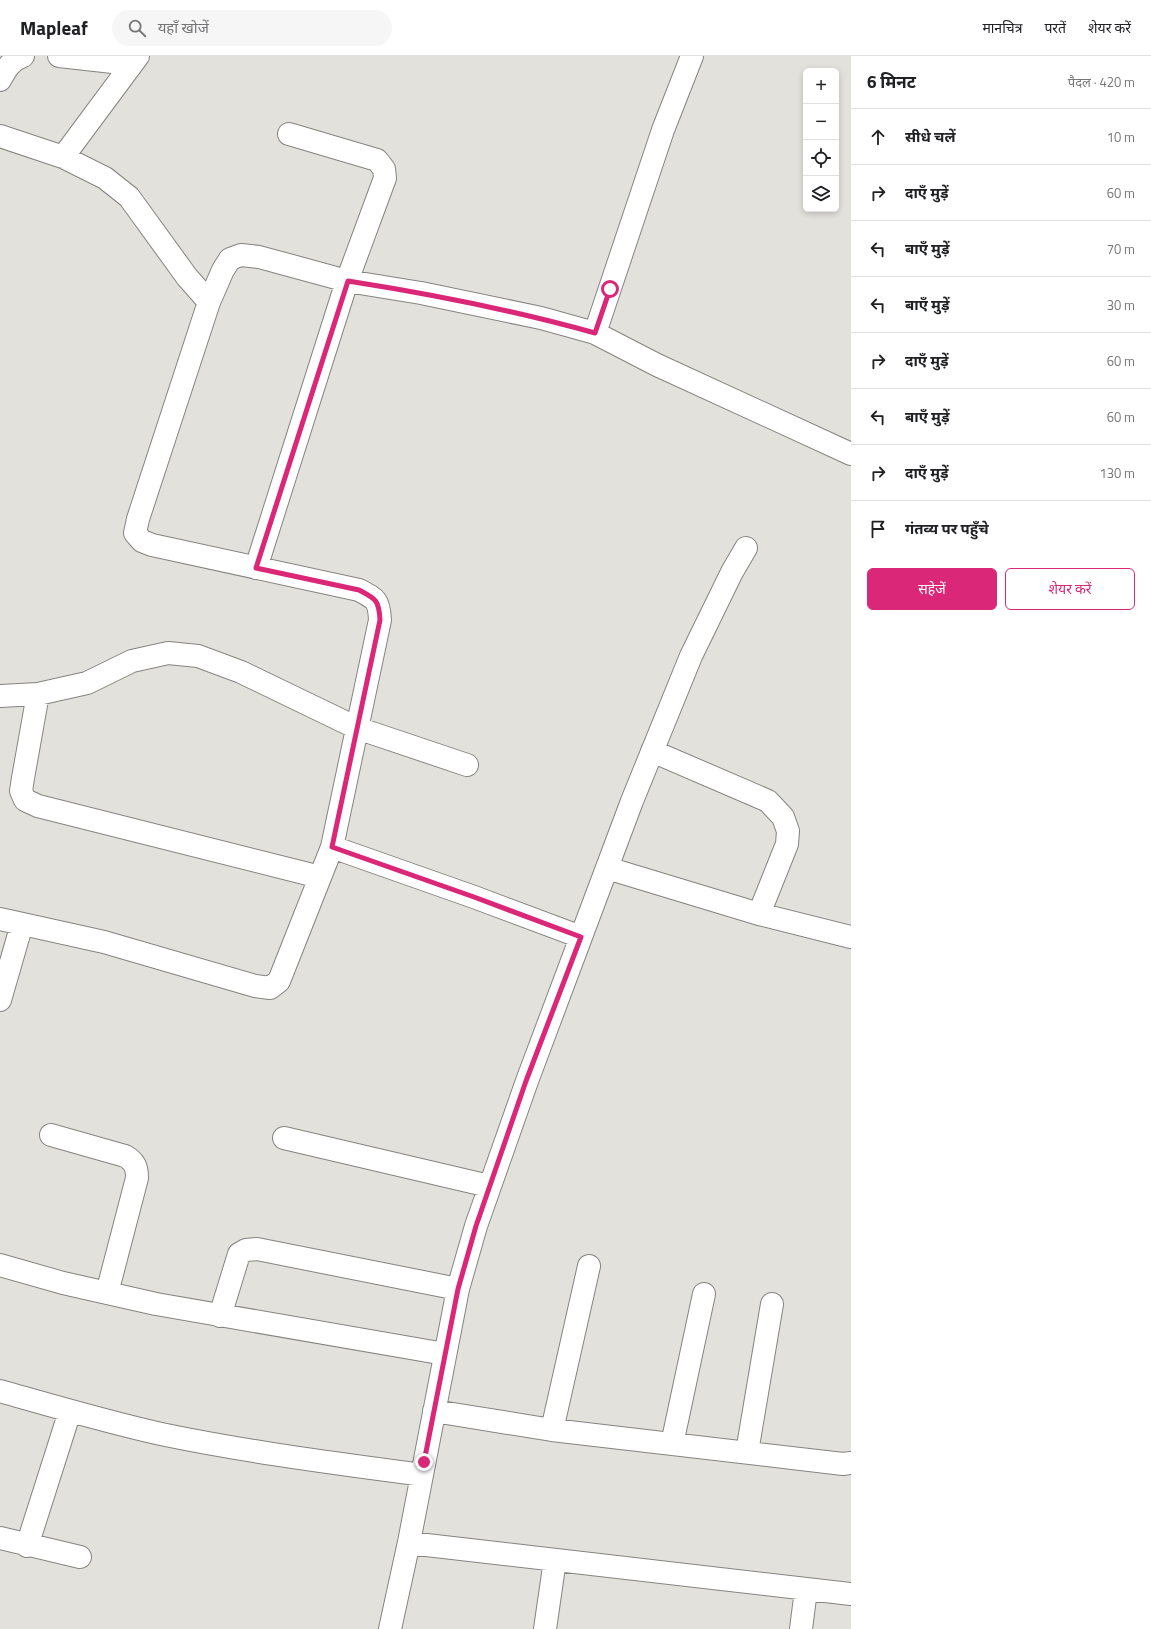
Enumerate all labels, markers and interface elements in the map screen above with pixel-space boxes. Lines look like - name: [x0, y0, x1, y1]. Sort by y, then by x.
- search box: [112, 10, 392, 46]
- text: Mapleaf: [20, 13, 88, 42]
- text: यहाँ खोजें: [158, 16, 209, 39]
- icon: search: [126, 17, 148, 39]
- text: मानचित्र: [982, 17, 1022, 38]
- text: परतें: [1044, 17, 1066, 38]
- text: शेयर करें: [1088, 17, 1131, 38]
- map controls: [803, 68, 839, 212]
- button: +: [803, 68, 839, 104]
- text: 6 मिनट: [867, 69, 916, 95]
- text: पैदल · 420 m: [1068, 72, 1135, 92]
- button: −: [803, 104, 839, 140]
- text: सीधे चलें: [905, 125, 956, 148]
- icon: ahead: [867, 126, 889, 148]
- text: 10 m: [1107, 127, 1135, 147]
- button: locate: [803, 140, 839, 176]
- button: layers: [803, 176, 839, 212]
- text: दाएँ मुड़ें: [905, 181, 949, 204]
- icon: right: [867, 182, 889, 204]
- text: 60 m: [1107, 183, 1135, 203]
- text: बाएँ मुड़ें: [905, 237, 949, 260]
- icon: left: [867, 238, 889, 260]
- text: 70 m: [1107, 239, 1135, 259]
- route start: [601, 280, 619, 298]
- text: बाएँ मुड़ें: [905, 293, 949, 316]
- icon: left: [867, 294, 889, 316]
- text: 30 m: [1107, 295, 1135, 315]
- text: दाएँ मुड़ें: [905, 349, 949, 372]
- icon: right: [867, 350, 889, 372]
- text: 60 m: [1107, 351, 1135, 371]
- text: बाएँ मुड़ें: [905, 405, 949, 428]
- icon: left: [867, 406, 889, 428]
- text: 60 m: [1107, 407, 1135, 427]
- text: दाएँ मुड़ें: [905, 461, 949, 484]
- icon: right: [867, 462, 889, 484]
- text: 130 m: [1099, 463, 1135, 483]
- text: गंतव्य पर पहुँचे: [905, 517, 989, 540]
- icon: arrive: [867, 518, 889, 540]
- button: सहेजें: [867, 568, 997, 610]
- button: शेयर करें: [1005, 568, 1135, 610]
- route end: [415, 1453, 433, 1471]

